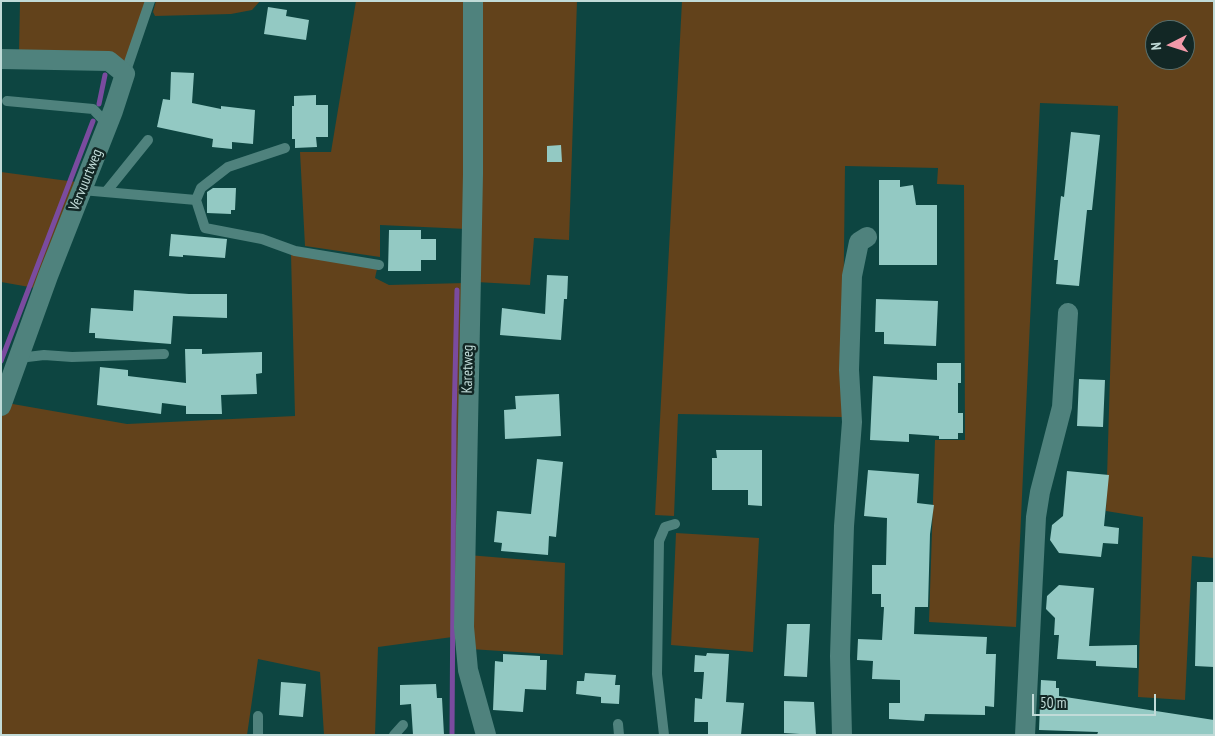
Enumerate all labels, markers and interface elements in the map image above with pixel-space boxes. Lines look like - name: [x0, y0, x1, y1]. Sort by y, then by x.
- north arrow: [1145, 20, 1195, 70]
- text: N: [1147, 42, 1165, 51]
- street label: Vervuurtweg: [65, 146, 107, 214]
- street label: Karetweg: [459, 344, 477, 394]
- scale bar: [1035, 684, 1159, 716]
- text: 50 m: [1040, 693, 1066, 712]

